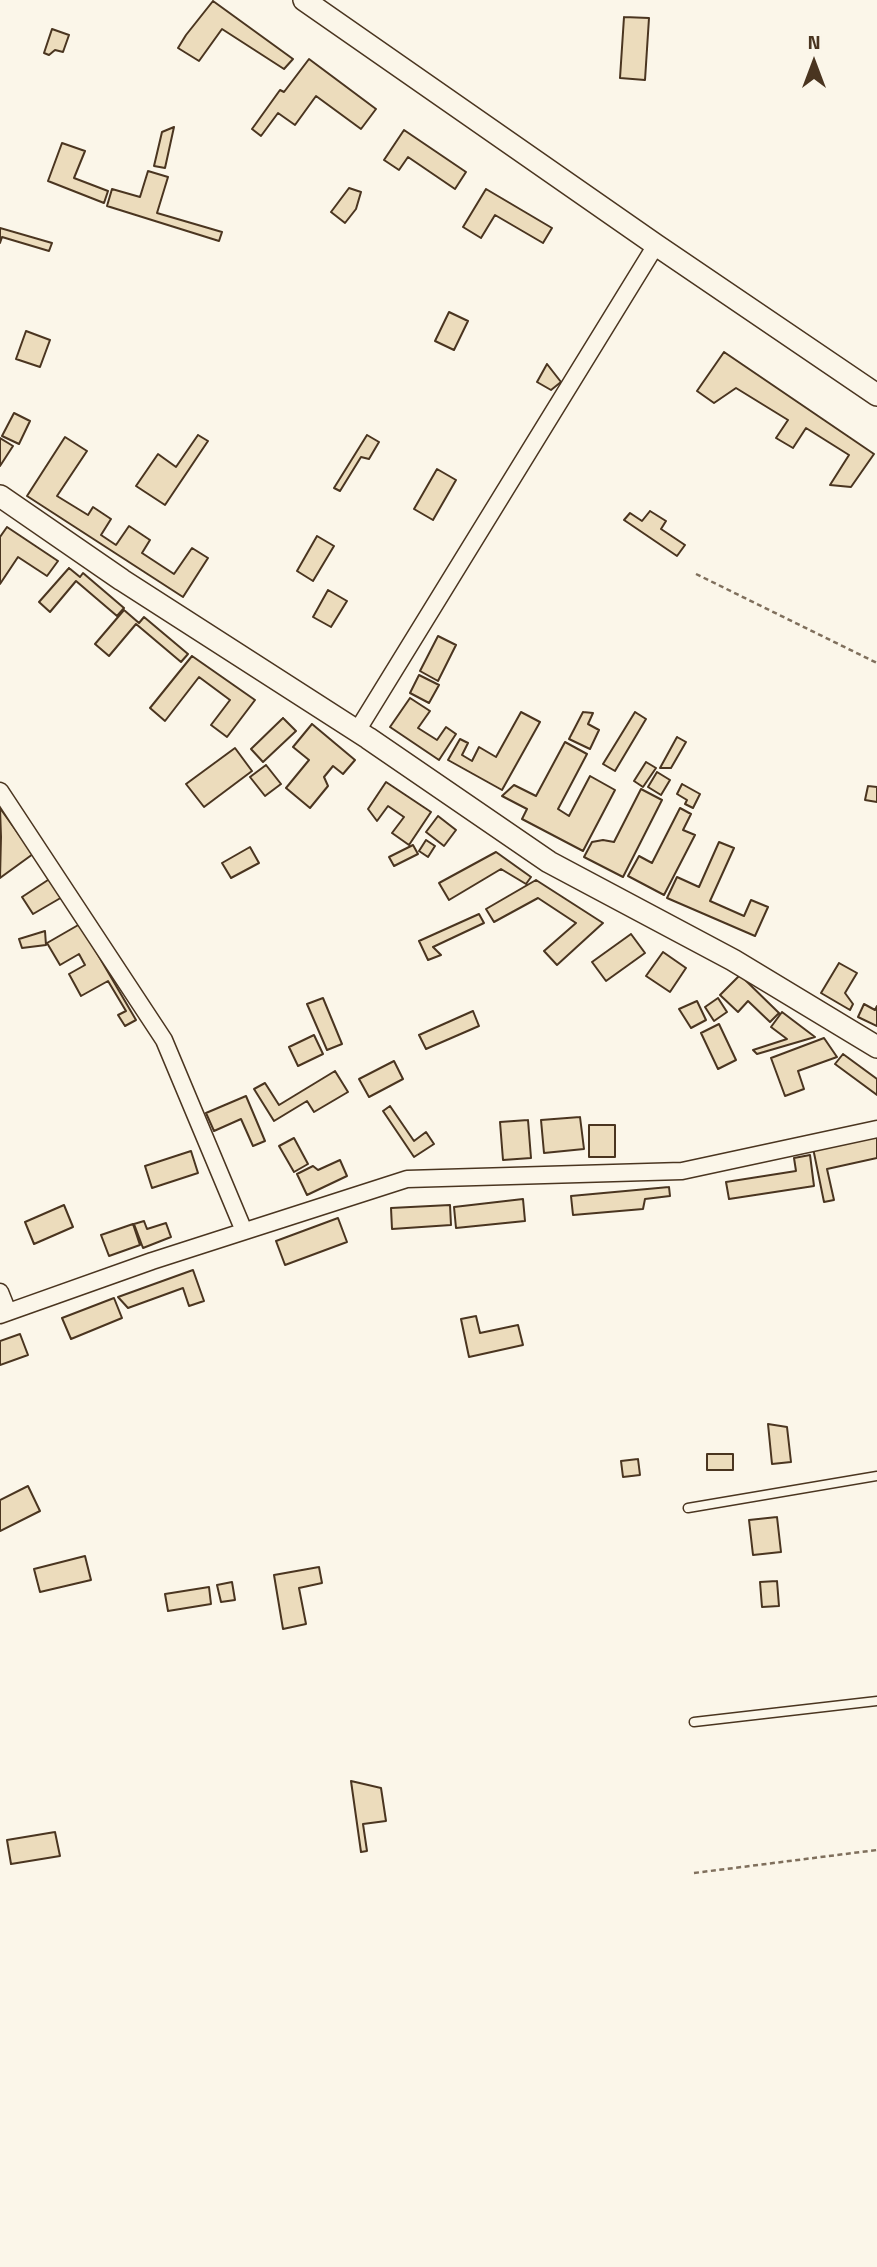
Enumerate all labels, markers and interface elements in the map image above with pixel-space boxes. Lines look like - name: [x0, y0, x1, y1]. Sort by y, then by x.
- text: N: [807, 27, 821, 56]
- north arrow: [779, 28, 849, 98]

